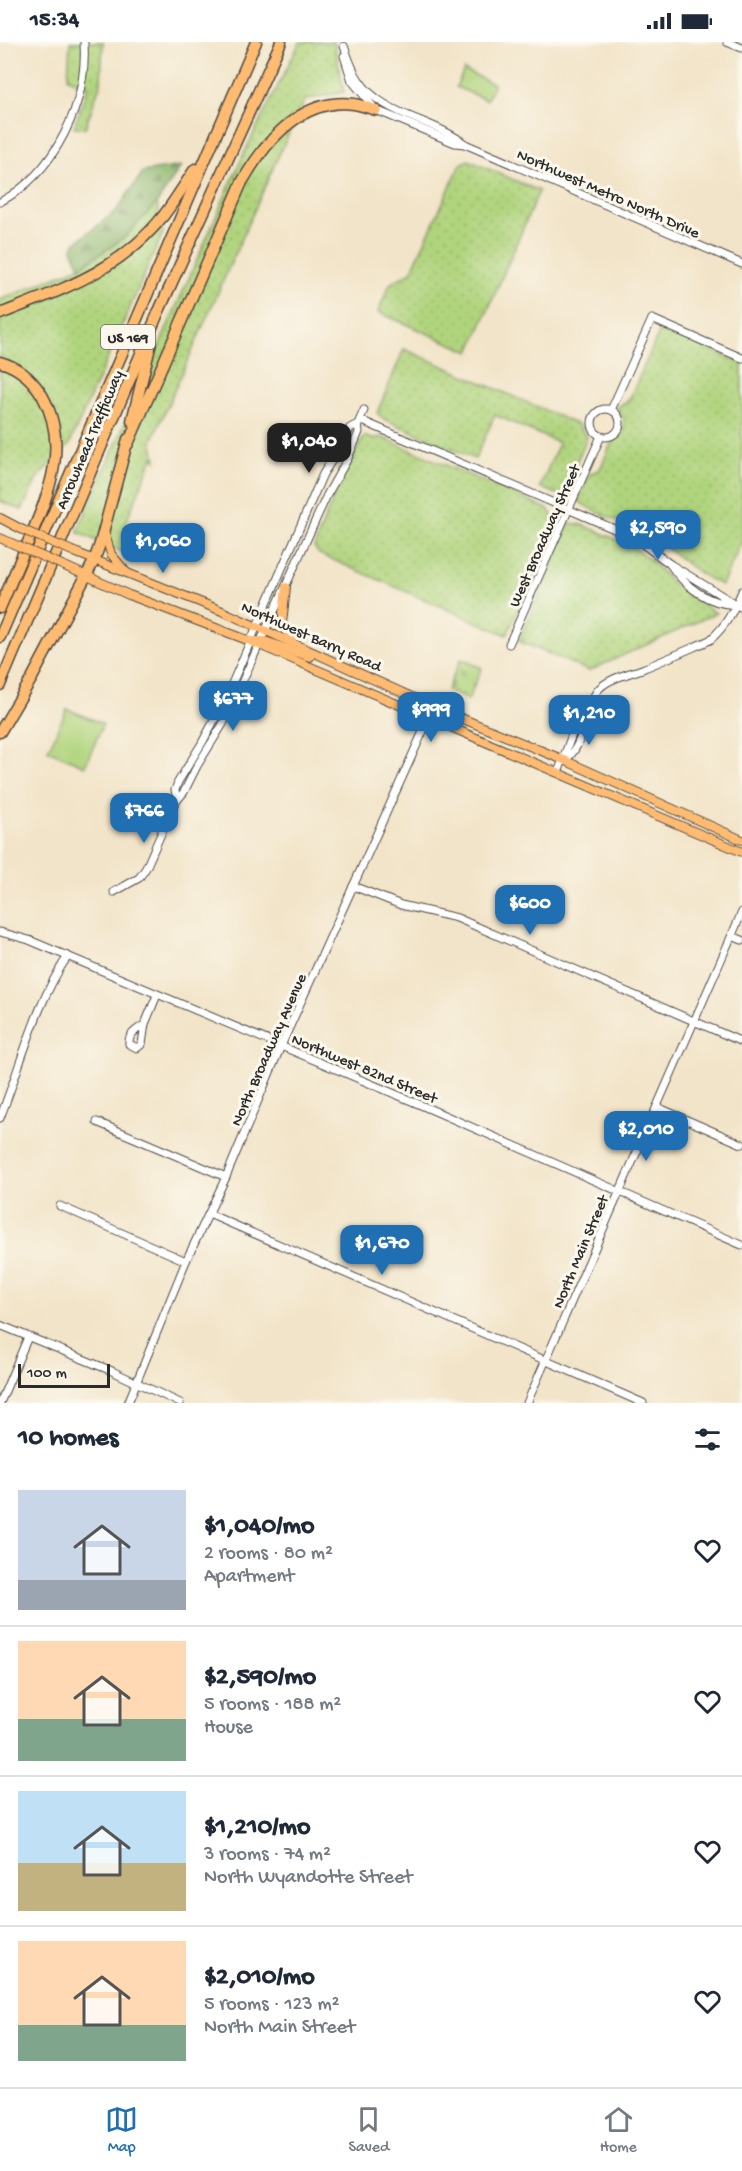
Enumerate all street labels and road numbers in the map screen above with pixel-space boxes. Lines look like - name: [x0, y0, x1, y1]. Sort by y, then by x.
- street label: Northwest Metro North Drive: [513, 146, 703, 244]
- road number: US 169: [101, 325, 155, 349]
- street label: Arrowhead Trafficway: [53, 368, 129, 513]
- street label: West Broadway Street: [506, 461, 587, 611]
- street label: Northwest Barry Road: [238, 599, 385, 678]
- street label: North Broadway Avenue: [228, 971, 313, 1130]
- street label: Northwest 82nd Street: [288, 1031, 441, 1110]
- street label: North Main Street: [550, 1192, 615, 1312]

